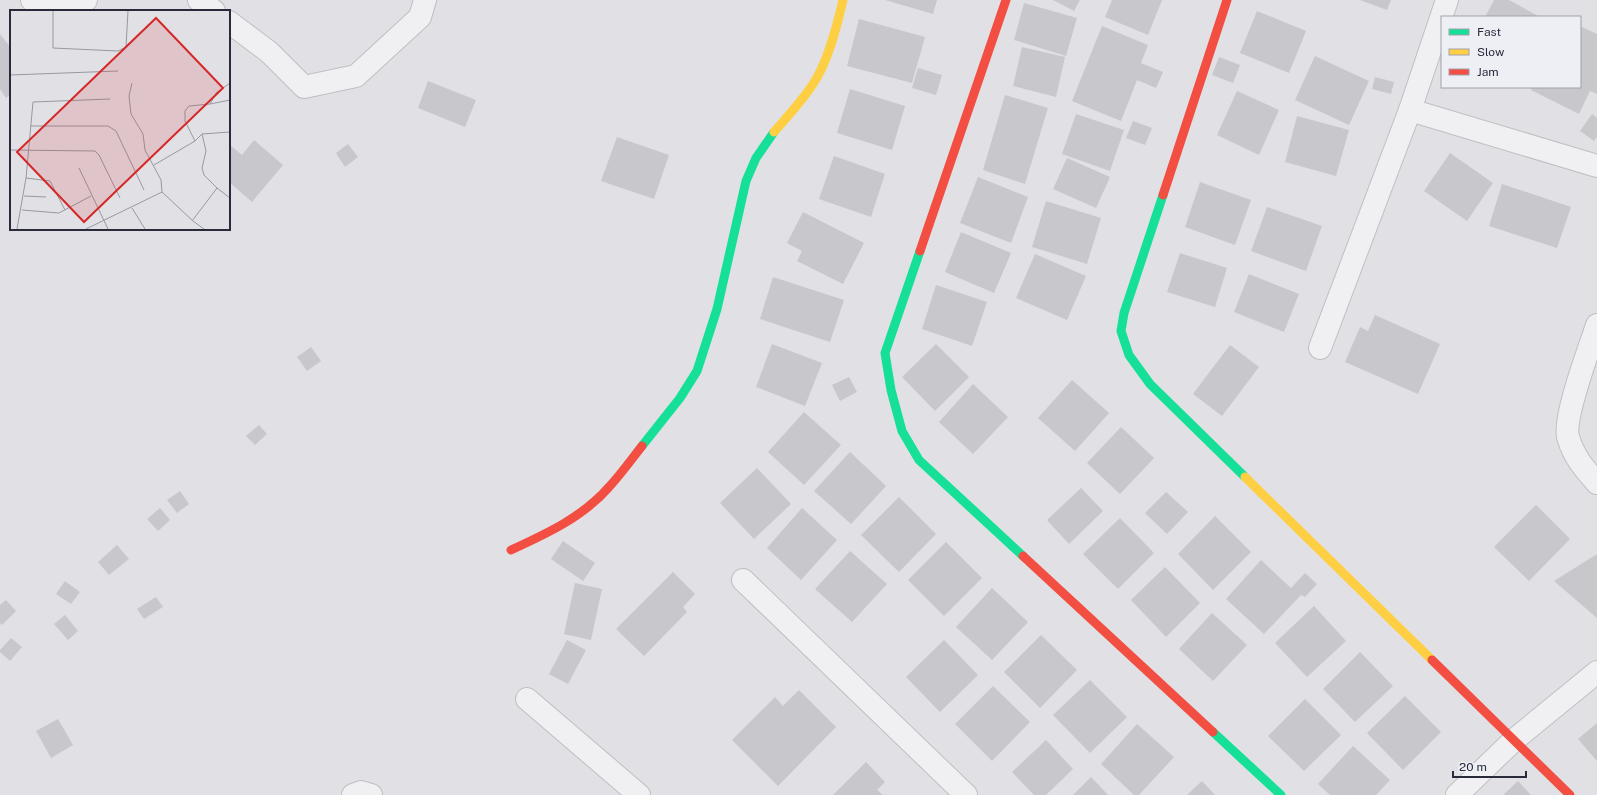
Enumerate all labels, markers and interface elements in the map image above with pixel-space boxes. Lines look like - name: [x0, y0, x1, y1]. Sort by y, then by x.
- inset map: [10, 10, 230, 230]
- legend: [1441, 16, 1581, 88]
- text: Fast: [1477, 25, 1502, 39]
- text: Slow: [1477, 45, 1505, 59]
- text: Jam: [1477, 65, 1499, 79]
- scale bar: [1453, 753, 1526, 779]
- text: 20 m: [1459, 760, 1487, 774]

